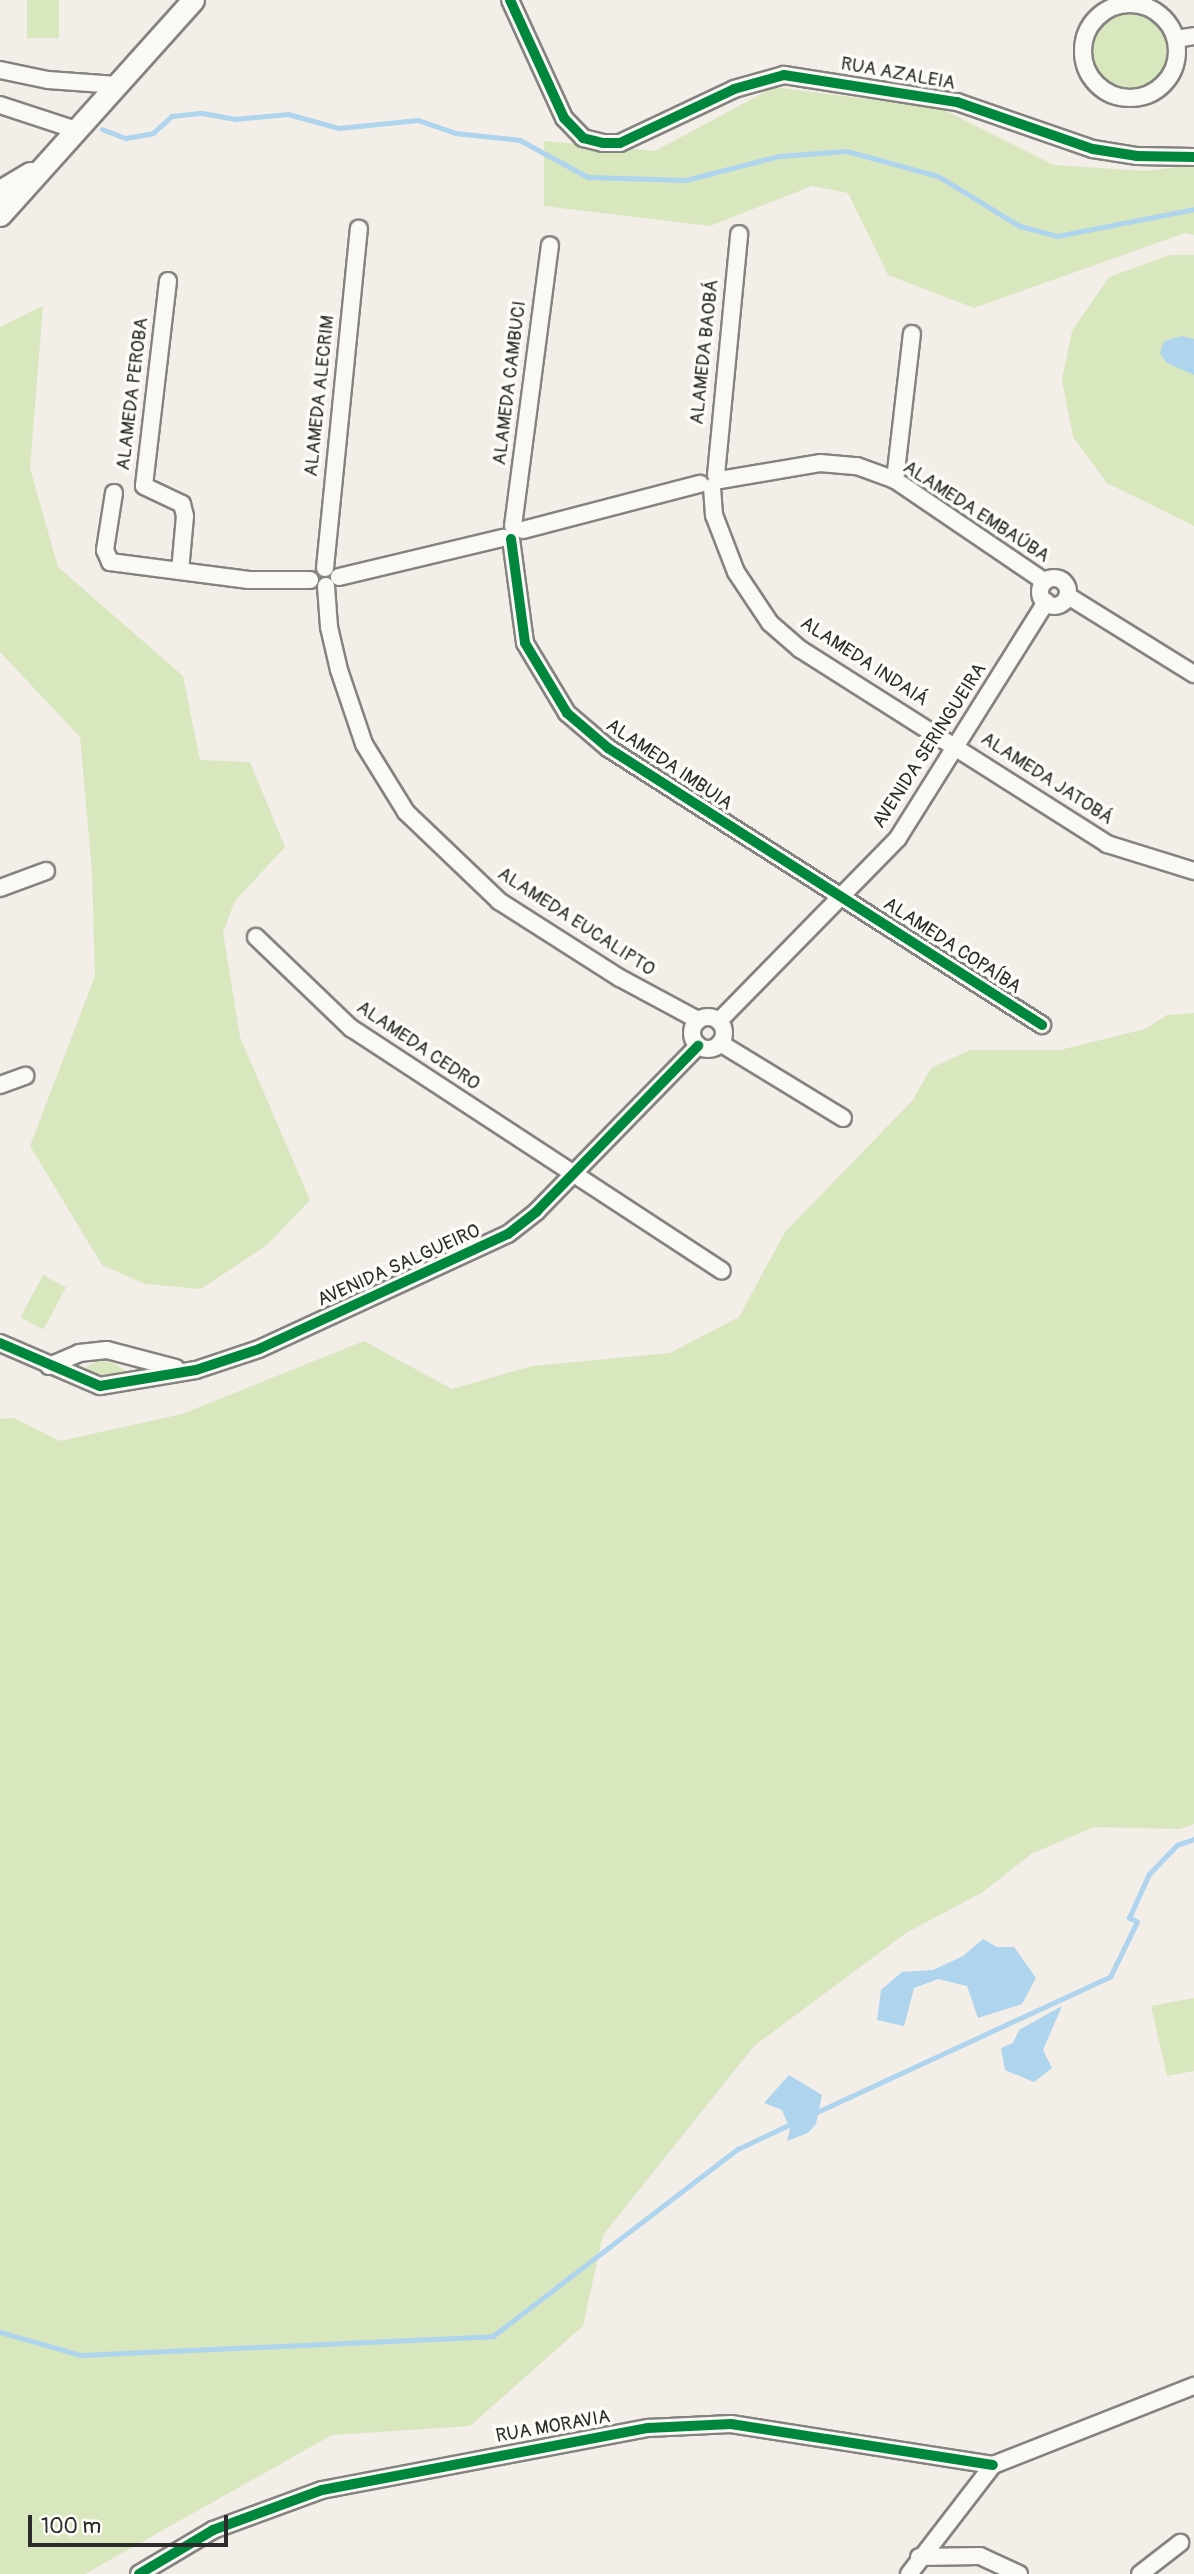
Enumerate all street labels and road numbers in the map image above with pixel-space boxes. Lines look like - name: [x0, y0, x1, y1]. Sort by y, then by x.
- street label: RUA AZALEIA: [839, 53, 957, 95]
- street label: ALAMEDA BAOBÁ: [686, 278, 724, 426]
- street label: ALAMEDA CAMBUCI: [489, 300, 531, 466]
- street label: ALAMEDA ALECRIM: [300, 314, 340, 478]
- street label: ALAMEDA PEROBA: [112, 316, 154, 472]
- street label: ALAMEDA EMBAÚBA: [899, 456, 1053, 568]
- street label: ALAMEDA INDAIÁ: [796, 612, 932, 712]
- street label: AVENIDA SERINGUEIRA: [868, 659, 992, 833]
- street label: ALAMEDA IMBUIA: [602, 714, 736, 816]
- street label: ALAMEDA JATOBÁ: [976, 728, 1118, 830]
- street label: ALAMEDA EUCALIPTO: [493, 863, 659, 981]
- street label: ALAMEDA COPAÍBA: [879, 893, 1025, 999]
- street label: ALAMEDA CEDRO: [352, 996, 484, 1096]
- street label: AVENIDA SALGUEIRO: [314, 1220, 484, 1312]
- street label: RUA MORAVIA: [494, 2406, 612, 2448]

